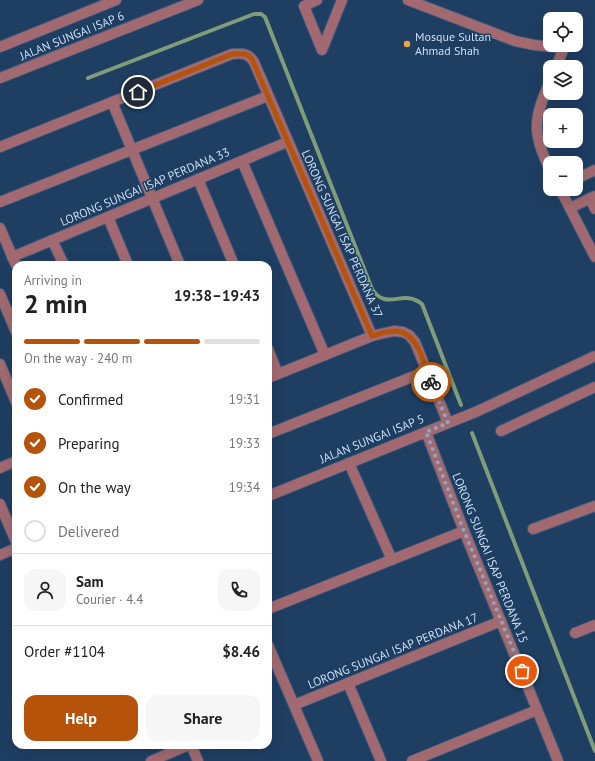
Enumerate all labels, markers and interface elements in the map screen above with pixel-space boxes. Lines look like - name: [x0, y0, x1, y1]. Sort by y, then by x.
- street label: JALAN SUNGAI ISAP 6: [16, 8, 126, 64]
- map controls: [543, 12, 583, 196]
- button: locate: [543, 12, 583, 52]
- place label: Mosque Sultan Ahmad Shah: [415, 29, 491, 58]
- marker: Mosque Sultan Ahmad Shah: [402, 39, 412, 49]
- button: layers: [543, 60, 583, 100]
- pin: [121, 75, 155, 109]
- icon: home: [127, 81, 149, 103]
- button: +: [543, 108, 583, 148]
- street label: LORONG SUNGAI ISAP PERDANA 33: [58, 144, 232, 229]
- street label: LORONG SUNGAI ISAP PERDANA 37: [298, 147, 386, 320]
- button: −: [543, 156, 583, 196]
- text: Arriving in: [24, 272, 82, 289]
- text: 19:38–19:43: [174, 286, 260, 305]
- text: 2 min: [24, 287, 87, 320]
- text: On the way · 240 m: [24, 350, 132, 367]
- courier: [411, 362, 451, 402]
- icon: bike: [420, 371, 442, 393]
- icon: check: [24, 388, 46, 410]
- text: Confirmed: [58, 390, 123, 409]
- text: 19:31: [229, 391, 260, 408]
- street label: JALAN SUNGAI ISAP 5: [316, 411, 426, 467]
- icon: check: [24, 432, 46, 454]
- text: Preparing: [58, 434, 120, 453]
- text: 19:33: [229, 435, 260, 452]
- street label: LORONG SUNGAI ISAP PERDANA 15: [449, 470, 532, 645]
- icon: check: [24, 476, 46, 498]
- text: On the way: [58, 478, 131, 497]
- text: 19:34: [229, 479, 260, 496]
- text: Delivered: [58, 522, 119, 541]
- button: person: [24, 569, 66, 611]
- button: phone: [218, 569, 260, 611]
- text: Sam: [76, 572, 103, 591]
- text: Courier · 4.4: [76, 591, 143, 608]
- street label: LORONG SUNGAI ISAP PERDANA 17: [305, 609, 480, 692]
- text: Order #1104: [24, 642, 105, 661]
- text: $8.46: [222, 642, 260, 661]
- pin: [505, 654, 539, 688]
- icon: bag: [511, 660, 533, 682]
- button: Help: [24, 695, 138, 741]
- button: Share: [146, 695, 260, 741]

